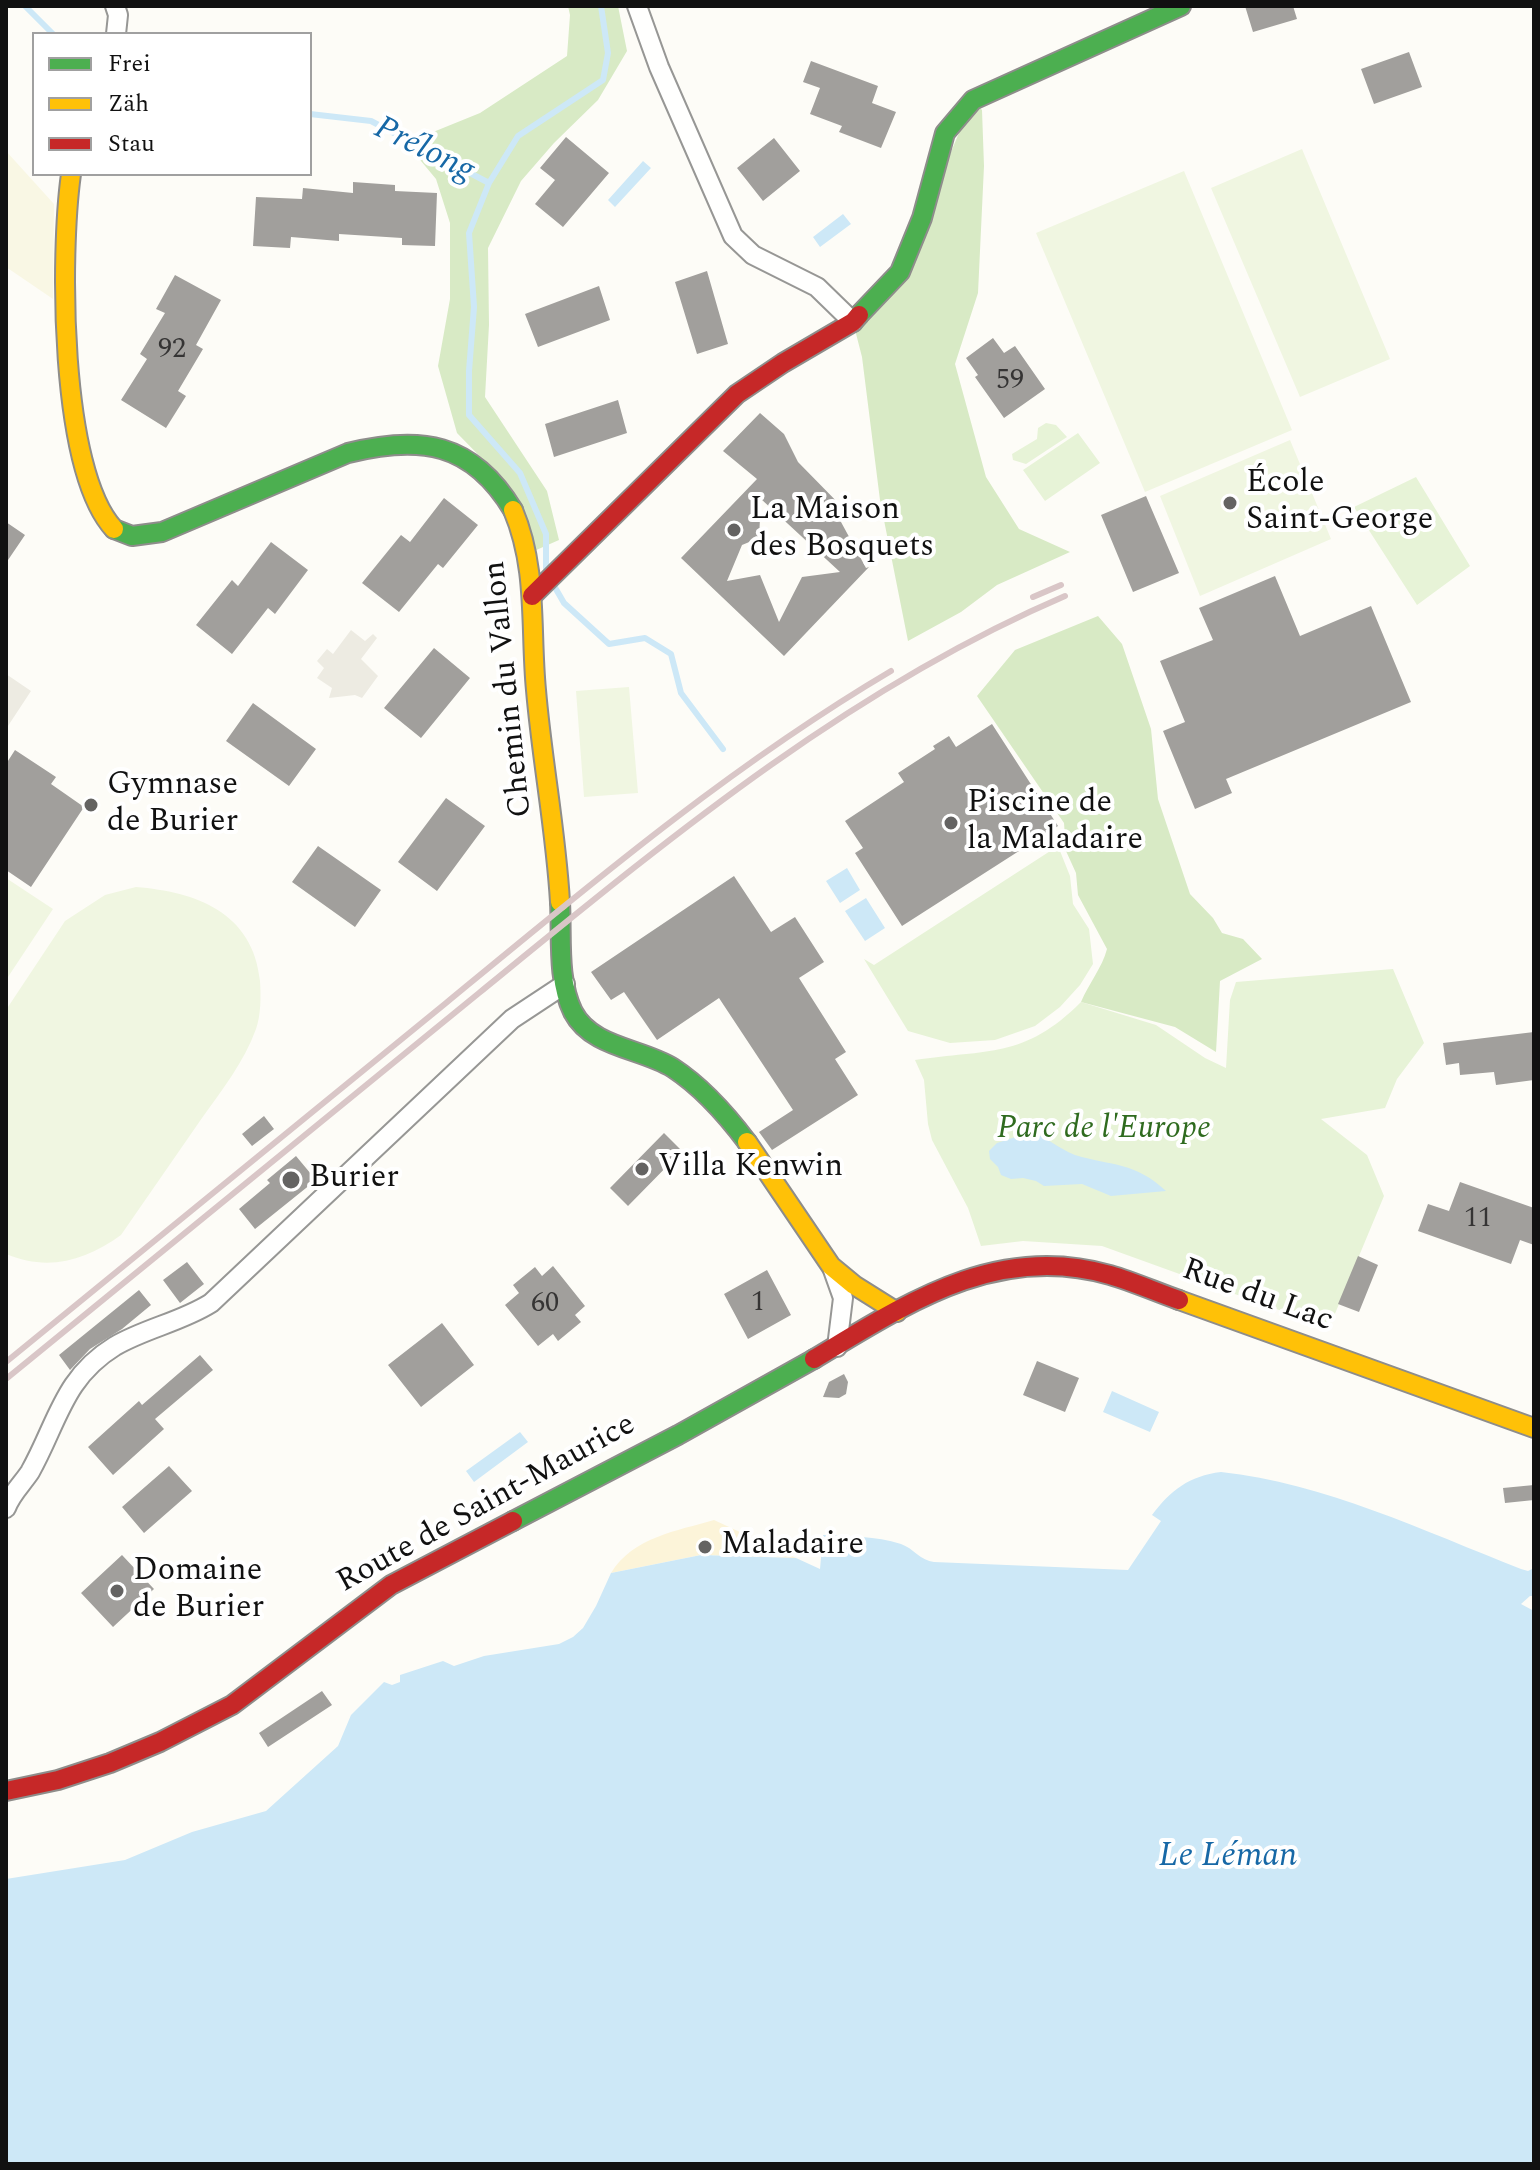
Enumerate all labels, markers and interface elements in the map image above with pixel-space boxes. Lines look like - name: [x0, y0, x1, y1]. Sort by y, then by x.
- legend: [32, 32, 312, 176]
- text: Frei: [108, 46, 151, 82]
- text: Zäh: [108, 86, 149, 122]
- water label: Prélong: [366, 109, 480, 193]
- text: Stau: [108, 126, 155, 162]
- house number: 92: [158, 335, 186, 369]
- house number: 59: [996, 366, 1024, 400]
- place label: École Saint-George: [1246, 466, 1433, 541]
- place label: La Maison des Bosquets: [750, 493, 934, 568]
- marker: École Saint-George: [1221, 494, 1239, 512]
- marker: La Maison des Bosquets: [725, 521, 743, 539]
- street label: Chemin du Vallon: [477, 559, 543, 819]
- place label: Gymnase de Burier: [107, 768, 238, 843]
- place label: Piscine de la Maladaire: [967, 786, 1143, 861]
- marker: Gymnase de Burier: [82, 796, 100, 814]
- marker: Piscine de la Maladaire: [942, 814, 960, 832]
- park label: Parc de l'Europe: [997, 1112, 1211, 1150]
- place label: Villa Kenwin: [658, 1150, 843, 1188]
- marker: Villa Kenwin: [633, 1160, 651, 1178]
- place label: Burier: [309, 1161, 399, 1199]
- marker: Burier: [280, 1169, 302, 1191]
- house number: 11: [1464, 1204, 1492, 1238]
- street label: Rue du Lac: [1176, 1252, 1338, 1342]
- house number: 1: [751, 1288, 765, 1322]
- house number: 60: [531, 1289, 559, 1323]
- street label: Route de Saint-Maurice: [331, 1407, 643, 1603]
- place label: Maladaire: [721, 1528, 864, 1566]
- marker: Maladaire: [696, 1538, 714, 1556]
- place label: Domaine de Burier: [133, 1554, 264, 1629]
- marker: Domaine de Burier: [108, 1582, 126, 1600]
- water label: Le Léman: [1159, 1838, 1297, 1878]

